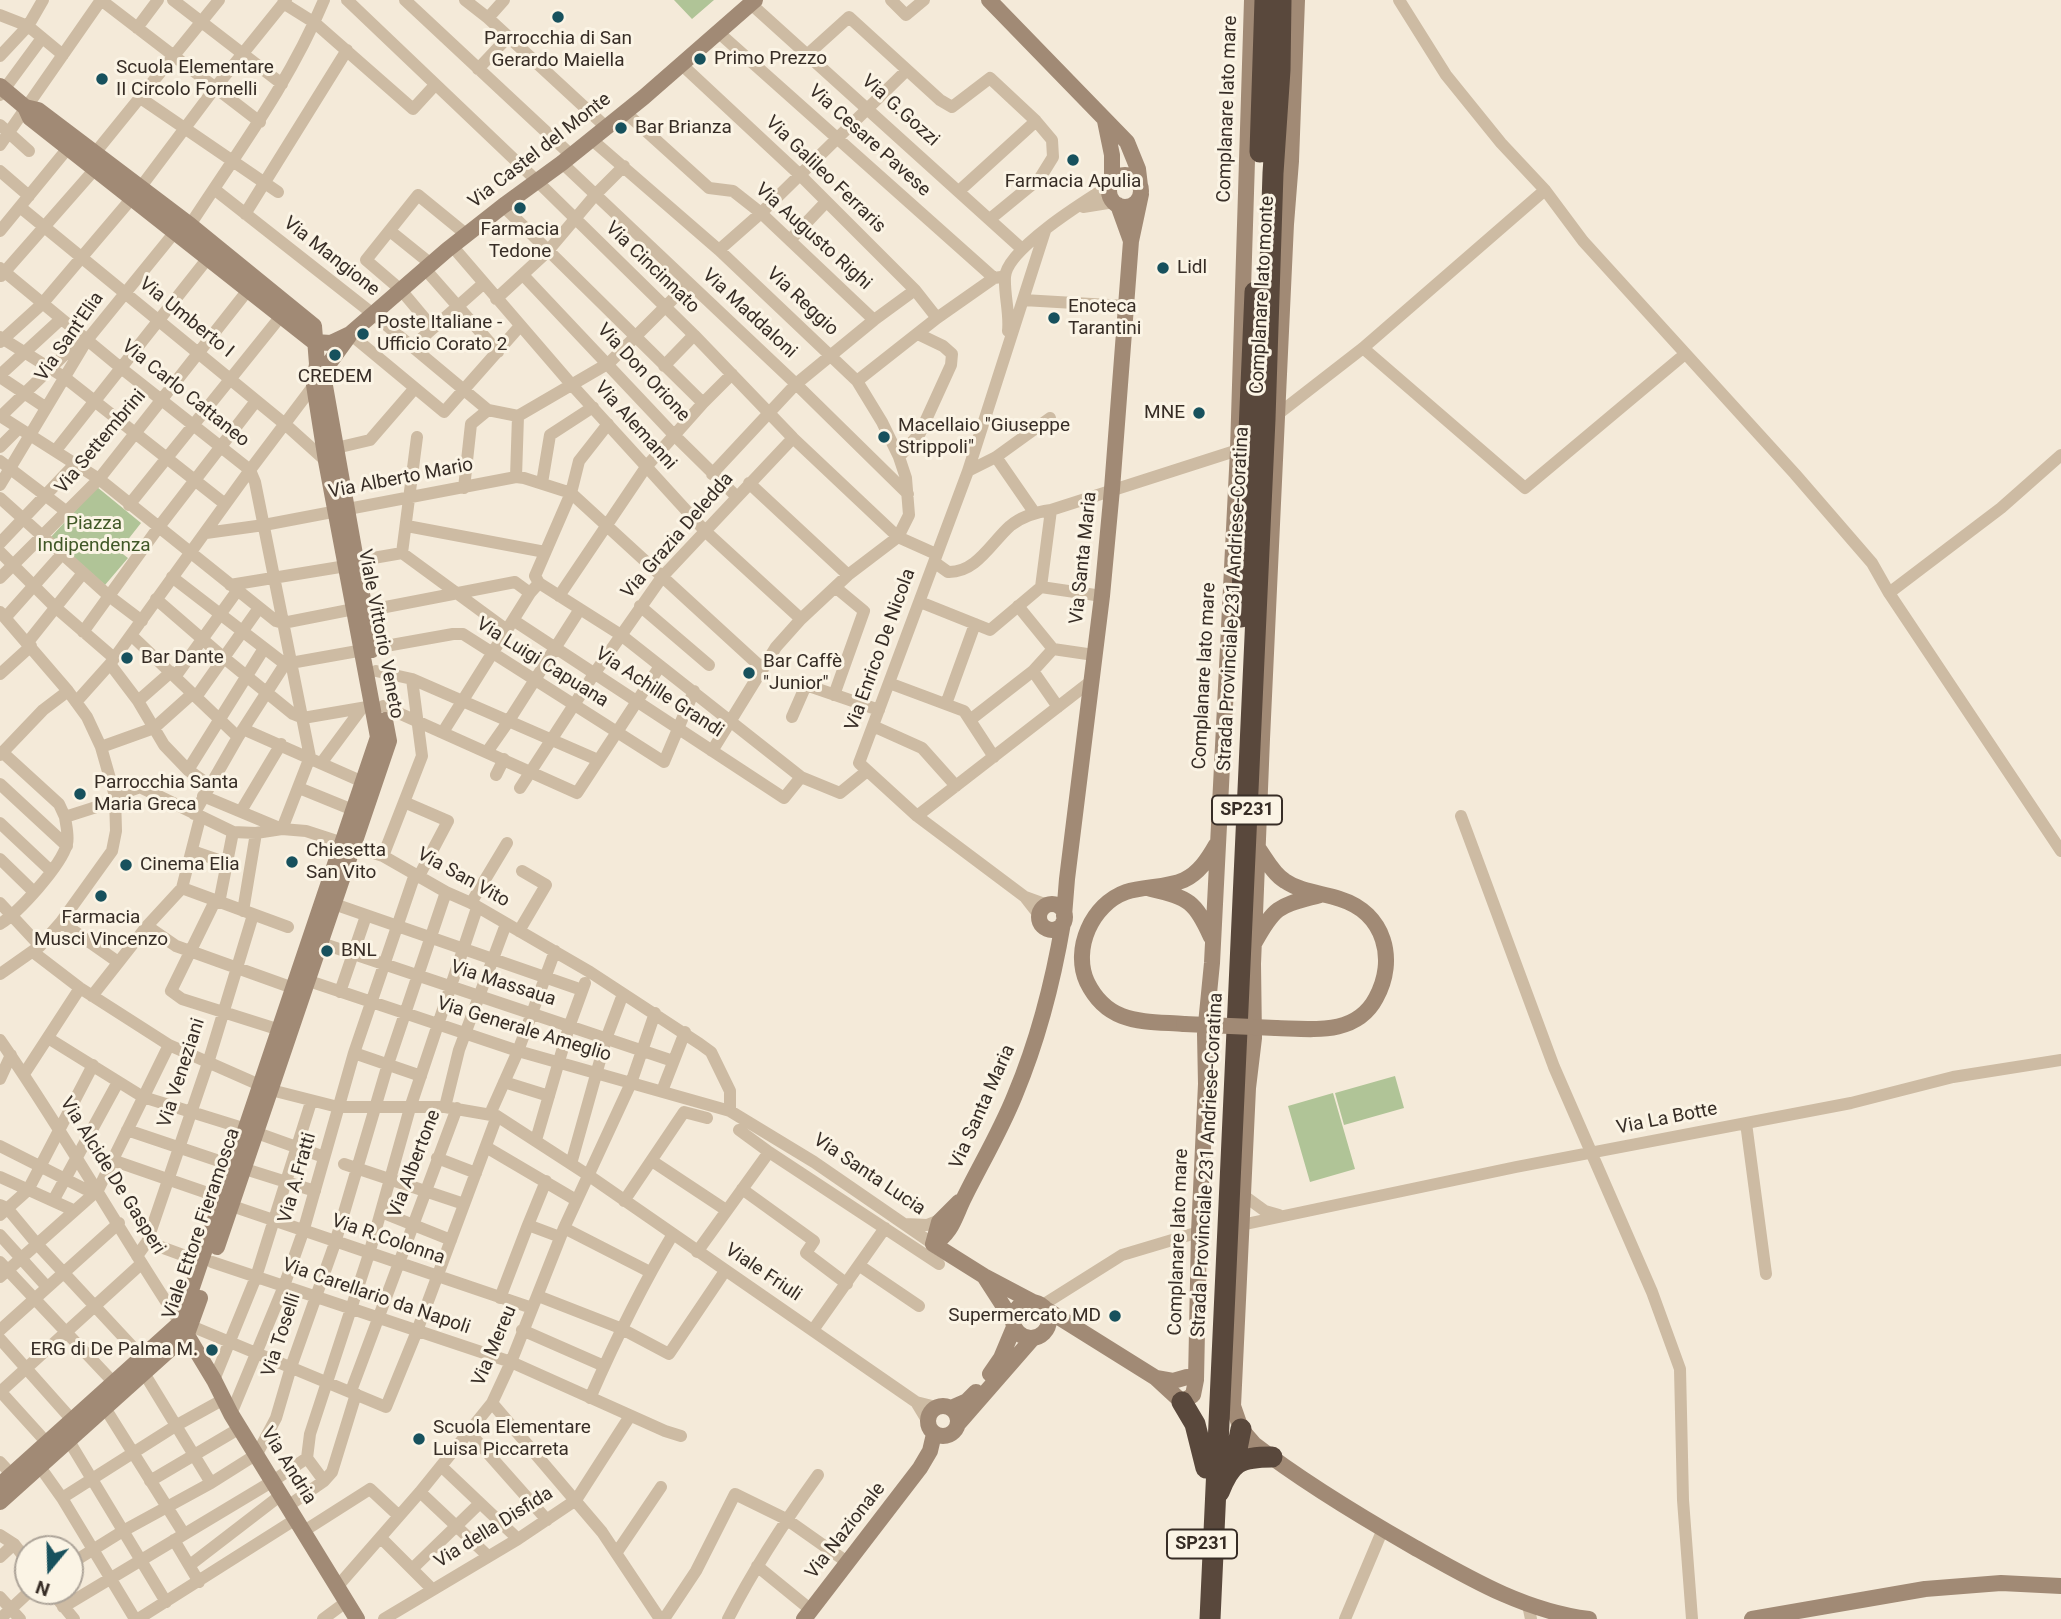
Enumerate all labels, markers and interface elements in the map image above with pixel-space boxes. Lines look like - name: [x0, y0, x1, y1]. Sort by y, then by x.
- marker: Parrocchia di San Gerardo Maiella: [550, 9, 566, 25]
- street label: Complanare lato mare: [1213, 15, 1243, 203]
- place label: Parrocchia di San Gerardo Maiella: [484, 28, 632, 72]
- place label: Primo Prezzo: [714, 48, 827, 70]
- marker: Primo Prezzo: [692, 51, 708, 67]
- place label: Scuola Elementare II Circolo Fornelli: [116, 57, 274, 101]
- street label: Via G.Gozzi: [856, 70, 944, 152]
- marker: Scuola Elementare II Circolo Fornelli: [94, 71, 110, 87]
- street label: Via Cesare Pavese: [803, 80, 935, 202]
- street label: Via Castel del Monte: [464, 88, 616, 214]
- street label: Via Galileo Ferraris: [760, 112, 890, 238]
- place label: Bar Brianza: [635, 117, 732, 139]
- marker: Bar Brianza: [613, 120, 629, 136]
- marker: Farmacia Apulia: [1065, 152, 1081, 168]
- place label: Farmacia Apulia: [1005, 171, 1141, 193]
- street label: Via Augusto Righi: [750, 179, 876, 295]
- street label: Complanare lato monte: [1246, 195, 1280, 395]
- marker: Farmacia Tedone: [512, 200, 528, 216]
- street label: Via Mangione: [278, 212, 384, 302]
- street label: Via Cincinnato: [600, 217, 704, 319]
- place label: Farmacia Tedone: [481, 219, 559, 263]
- place label: Lidl: [1177, 257, 1207, 279]
- marker: Lidl: [1155, 260, 1171, 276]
- street label: Via Reggio: [761, 263, 843, 341]
- street label: Via Maddaloni: [697, 264, 801, 364]
- street label: Via Umberto I: [134, 273, 238, 363]
- street label: Via Sant'Elia: [31, 288, 109, 386]
- place label: Enoteca Tarantini: [1068, 296, 1141, 340]
- marker: Enoteca Tarantini: [1046, 310, 1062, 326]
- place label: Poste Italiane - Ufficio Corato 2: [377, 312, 508, 356]
- street label: Via Don Orione: [592, 319, 694, 427]
- marker: Poste Italiane - Ufficio Corato 2: [355, 326, 371, 342]
- street label: Via Carlo Cattaneo: [116, 335, 254, 453]
- marker: CREDEM: [327, 347, 343, 363]
- place label: CREDEM: [298, 366, 372, 388]
- street label: Via Alemanni: [589, 377, 681, 475]
- street label: Via Settembrini: [51, 385, 151, 499]
- place label: MNE: [1144, 402, 1185, 424]
- marker: MNE: [1191, 405, 1207, 421]
- place label: Macellaio "Giuseppe Strippoli": [898, 415, 1070, 459]
- street label: Strada Provinciale 231 Andriese-Coratina: [1214, 426, 1254, 772]
- marker: Macellaio "Giuseppe Strippoli": [876, 429, 892, 445]
- street label: Via Alberto Mario: [327, 454, 475, 504]
- street label: Via Grazia Deledda: [617, 468, 739, 604]
- street label: Via Santa Maria: [1066, 490, 1102, 626]
- park label: Piazza Indipendenza: [37, 513, 151, 557]
- street label: Viale Vittorio Veneto: [352, 547, 408, 721]
- street label: Via Enrico De Nicola: [841, 566, 921, 734]
- street label: Complanare lato mare: [1189, 582, 1221, 770]
- street label: Via Luigi Capuana: [472, 613, 612, 713]
- street label: Via Achille Grandi: [591, 643, 727, 743]
- place label: Bar Dante: [141, 647, 224, 669]
- marker: Bar Dante: [119, 650, 135, 666]
- place label: Bar Caffè "Junior": [763, 651, 842, 695]
- marker: Bar Caffè "Junior": [741, 665, 757, 681]
- place label: Parrocchia Santa Maria Greca: [94, 772, 238, 816]
- marker: Parrocchia Santa Maria Greca: [72, 786, 88, 802]
- road number: SP231: [1212, 796, 1282, 824]
- place label: Chiesetta San Vito: [306, 840, 386, 884]
- street label: Via San Vito: [413, 843, 513, 913]
- place label: Cinema Elia: [140, 854, 240, 876]
- marker: Chiesetta San Vito: [284, 854, 300, 870]
- marker: Cinema Elia: [118, 857, 134, 873]
- marker: Farmacia Musci Vincenzo: [93, 888, 109, 904]
- place label: Farmacia Musci Vincenzo: [34, 907, 168, 951]
- place label: BNL: [341, 940, 377, 962]
- marker: BNL: [319, 943, 335, 959]
- street label: Via Massaua: [447, 956, 559, 1012]
- street label: Strada Provinciale 231 Andriese-Coratina: [1188, 992, 1228, 1338]
- street label: Via Generale Ameglio: [434, 993, 614, 1067]
- street label: Via Veneziani: [154, 1015, 210, 1131]
- street label: Via Santa Maria: [945, 1041, 1021, 1173]
- street label: Via Alcide De Gasperi: [54, 1093, 170, 1259]
- street label: Via La Botte: [1615, 1098, 1719, 1140]
- street label: Via Albertone: [384, 1107, 446, 1221]
- street label: Viale Ettore Fieramosca: [159, 1125, 245, 1323]
- street label: Via Santa Lucia: [809, 1129, 929, 1221]
- street label: Via A.Fratti: [274, 1130, 322, 1226]
- street label: Complanare lato mare: [1164, 1148, 1194, 1336]
- street label: Via R.Colonna: [328, 1210, 448, 1270]
- street label: Viale Friuli: [720, 1239, 806, 1307]
- street label: Via Carellario da Napoli: [279, 1254, 473, 1340]
- street label: Via Toselli: [258, 1290, 306, 1380]
- street label: Via Mereu: [468, 1302, 522, 1390]
- place label: Supermercato MD: [948, 1305, 1101, 1327]
- marker: Supermercato MD: [1107, 1308, 1123, 1324]
- place label: ERG di De Palma M.: [30, 1339, 198, 1361]
- marker: ERG di De Palma M.: [204, 1342, 220, 1358]
- place label: Scuola Elementare Luisa Piccarreta: [433, 1417, 591, 1461]
- street label: Via Andria: [255, 1423, 321, 1509]
- marker: Scuola Elementare Luisa Piccarreta: [411, 1431, 427, 1447]
- street label: Via Nazionale: [801, 1478, 891, 1584]
- street label: Via della Disfida: [431, 1482, 557, 1574]
- road number: SP231: [1167, 1530, 1237, 1559]
- north arrow: [14, 1535, 84, 1605]
- text: N: [33, 1575, 53, 1601]

